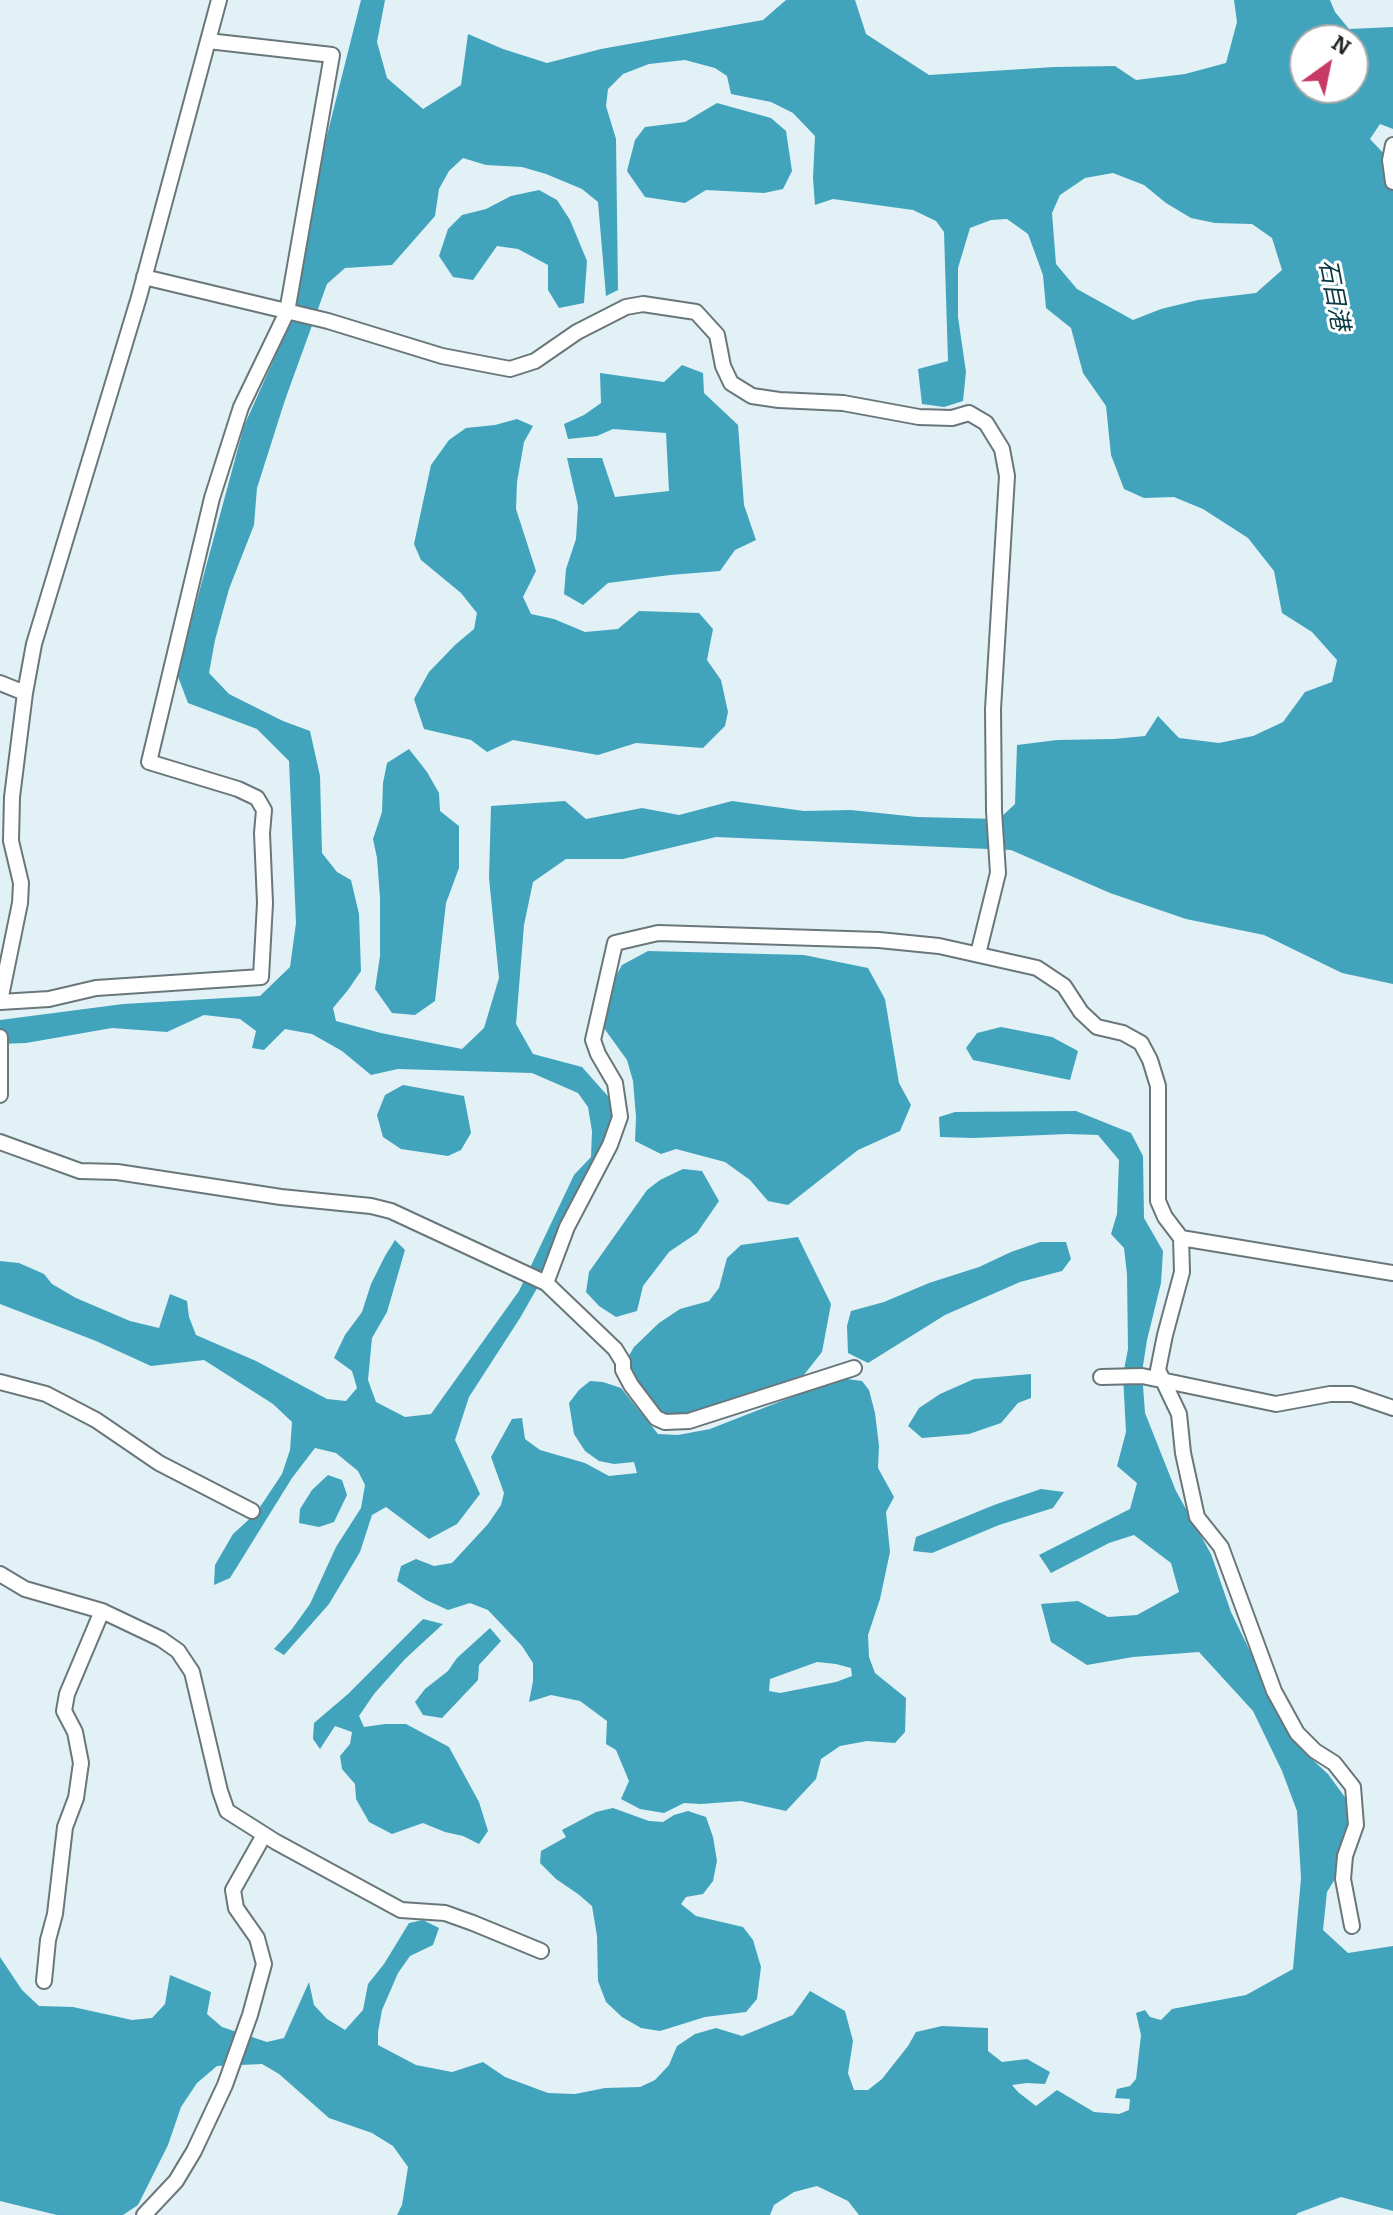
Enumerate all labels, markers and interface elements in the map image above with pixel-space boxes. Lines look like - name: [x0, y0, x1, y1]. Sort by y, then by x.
- north arrow: [1289, 24, 1369, 104]
- text: N: [1327, 29, 1356, 61]
- water label: 石目港: [1312, 257, 1354, 333]

